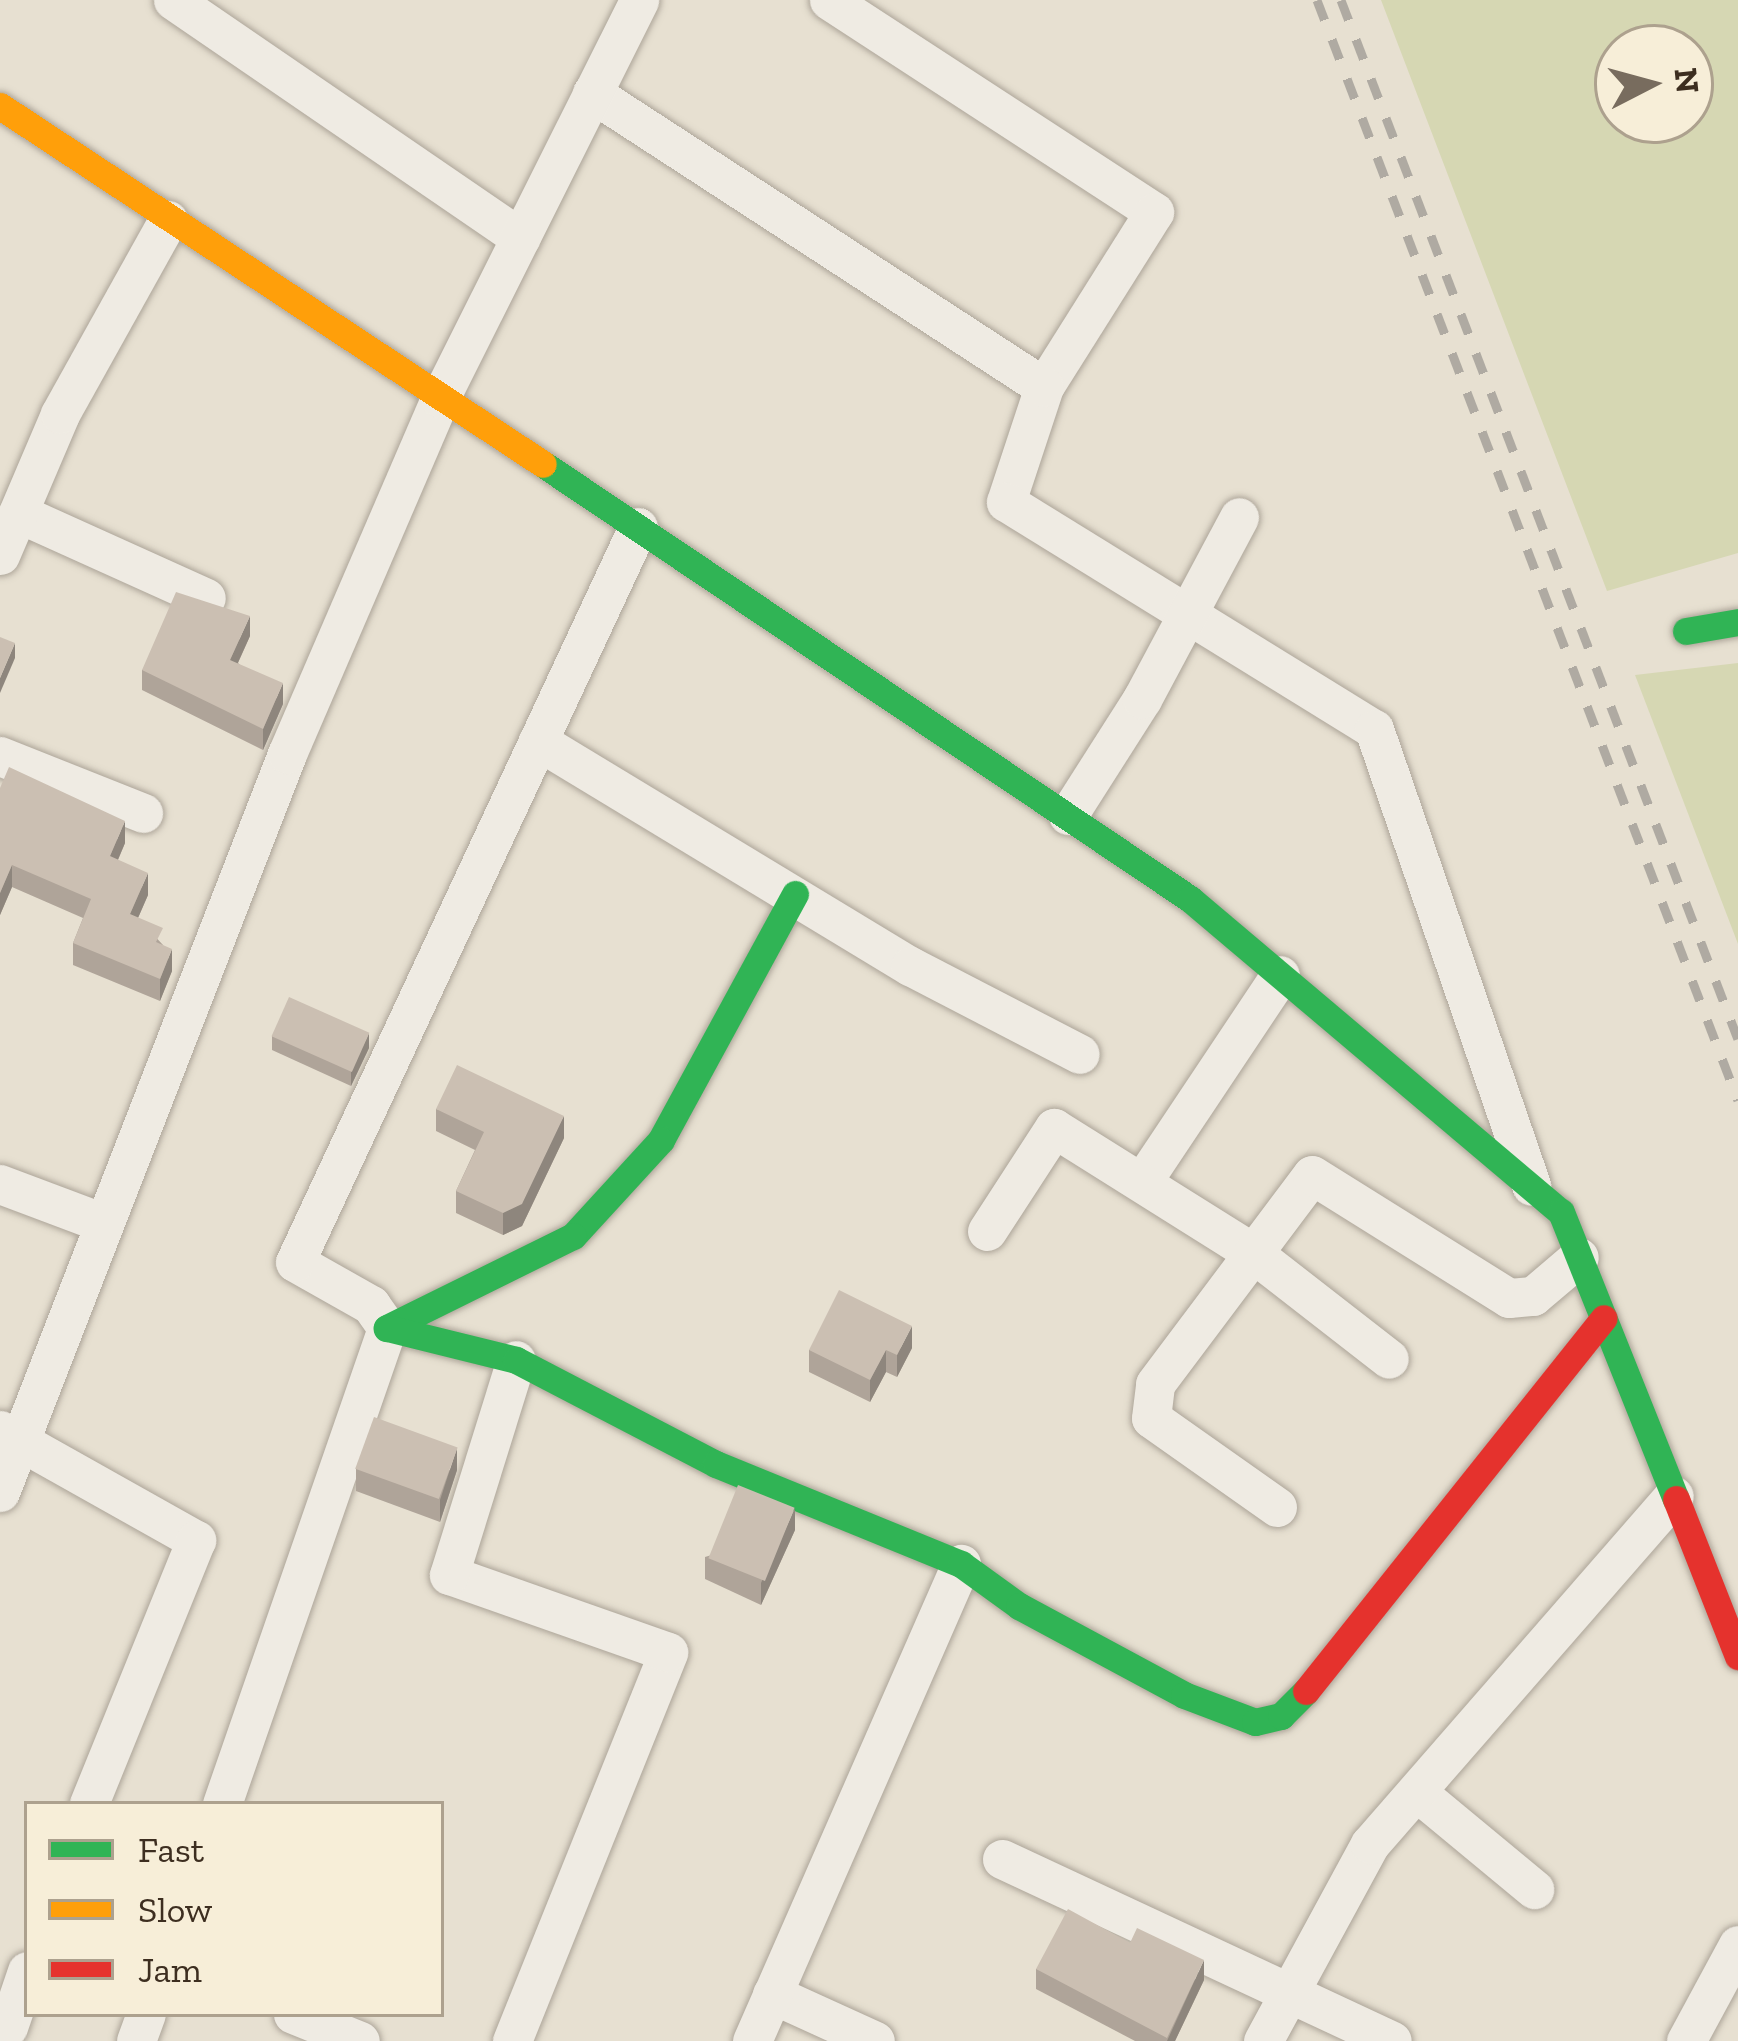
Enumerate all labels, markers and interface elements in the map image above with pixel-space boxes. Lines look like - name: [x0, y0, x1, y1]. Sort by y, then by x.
- north arrow: [1594, 24, 1714, 144]
- text: N: [1667, 66, 1708, 95]
- legend: [24, 1801, 444, 2017]
- text: Fast: [138, 1828, 204, 1871]
- text: Slow: [138, 1888, 212, 1931]
- text: Jam: [138, 1948, 202, 1991]

